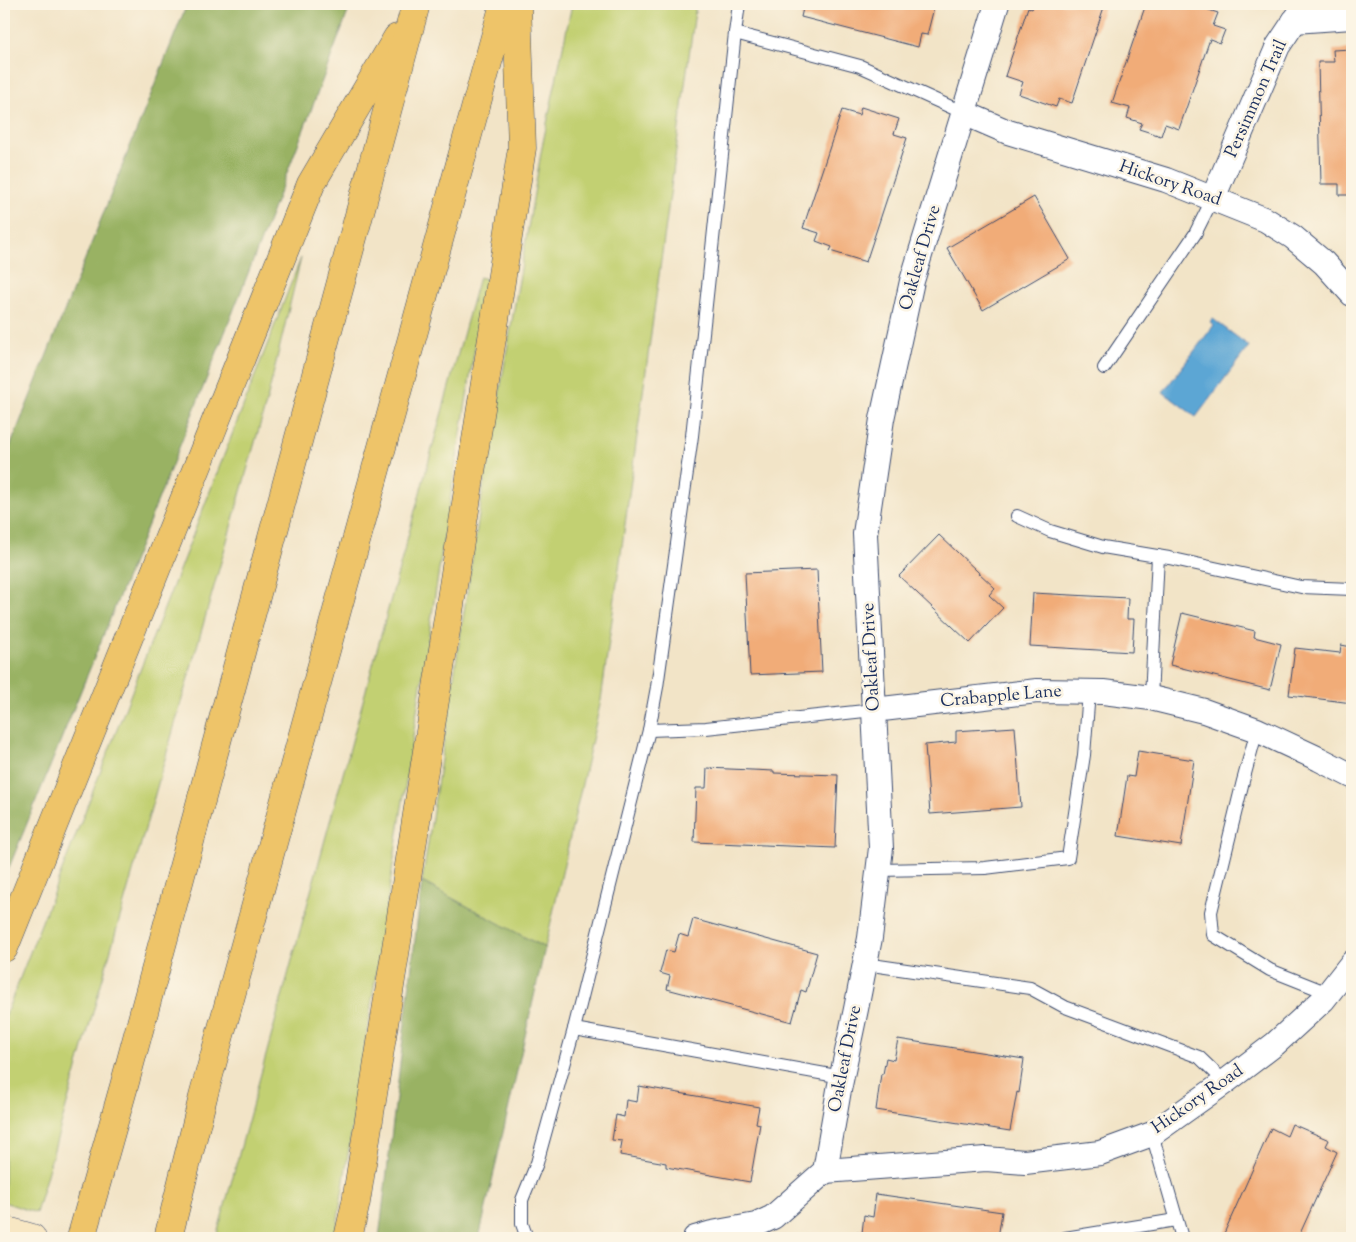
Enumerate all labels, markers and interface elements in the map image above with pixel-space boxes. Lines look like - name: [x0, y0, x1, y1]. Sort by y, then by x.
- street label: Persimmon Trail: [1219, 36, 1295, 162]
- street label: Hickory Road: [1115, 154, 1225, 214]
- street label: Oakleaf Drive: [894, 202, 948, 314]
- street label: Oakleaf Drive: [856, 602, 888, 712]
- street label: Crabapple Lane: [939, 679, 1063, 715]
- street label: Oakleaf Drive: [823, 1003, 869, 1115]
- street label: Hickory Road: [1147, 1059, 1249, 1141]

